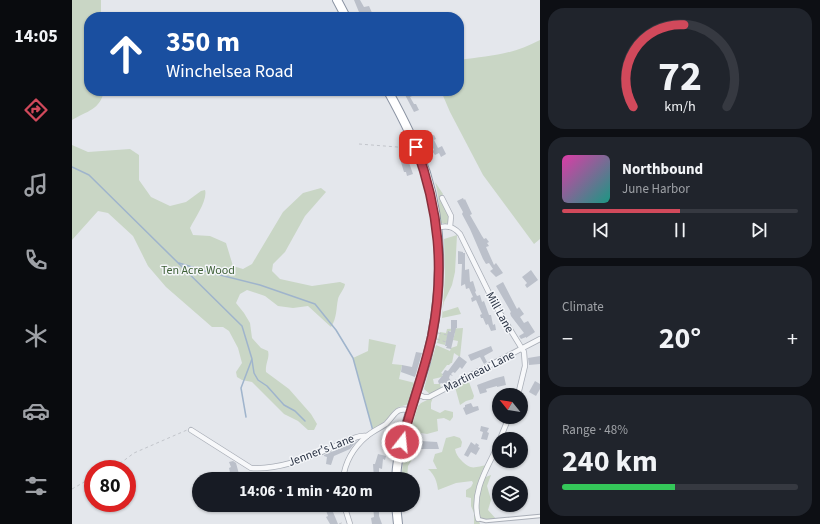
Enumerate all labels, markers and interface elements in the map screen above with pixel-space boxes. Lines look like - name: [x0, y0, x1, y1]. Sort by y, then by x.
- text: 350 m: [166, 22, 240, 62]
- text: 14:05: [14, 24, 58, 49]
- icon: ahead: [100, 28, 152, 80]
- text: 72: [658, 46, 702, 106]
- text: Winchelsea Road: [166, 59, 293, 84]
- text: km/h: [664, 95, 696, 116]
- icon: directions: [22, 96, 50, 124]
- pin: [399, 130, 433, 164]
- icon: arrive: [405, 136, 427, 158]
- text: Northbound: [622, 159, 703, 180]
- icon: music: [22, 171, 50, 199]
- text: June Harbor: [622, 180, 690, 198]
- icon: previous: [590, 219, 612, 241]
- icon: pause: [669, 219, 691, 241]
- icon: next: [748, 219, 770, 241]
- icon: phone: [22, 246, 50, 274]
- park label: Ten Acre Wood: [161, 262, 235, 279]
- street label: Mill Lane: [481, 289, 518, 336]
- text: Climate: [562, 298, 604, 316]
- text: 20°: [659, 317, 701, 360]
- icon: climate: [22, 322, 50, 350]
- text: −: [562, 323, 573, 355]
- text: +: [787, 323, 798, 355]
- street label: Martineau Lane: [441, 346, 518, 397]
- north arrow: [492, 388, 528, 424]
- map controls: [492, 388, 528, 512]
- icon: car: [22, 397, 50, 425]
- position arrow: [381, 421, 423, 463]
- text: Range · 48%: [562, 421, 628, 439]
- street label: Jenner's Lane: [286, 430, 357, 471]
- button: sound: [492, 432, 528, 468]
- text: 240 km: [562, 440, 658, 483]
- speed limit sign: 80: [84, 460, 136, 512]
- icon: filters: [22, 472, 50, 500]
- button: layers: [492, 476, 528, 512]
- text: 14:06 · 1 min · 420 m: [239, 481, 373, 502]

